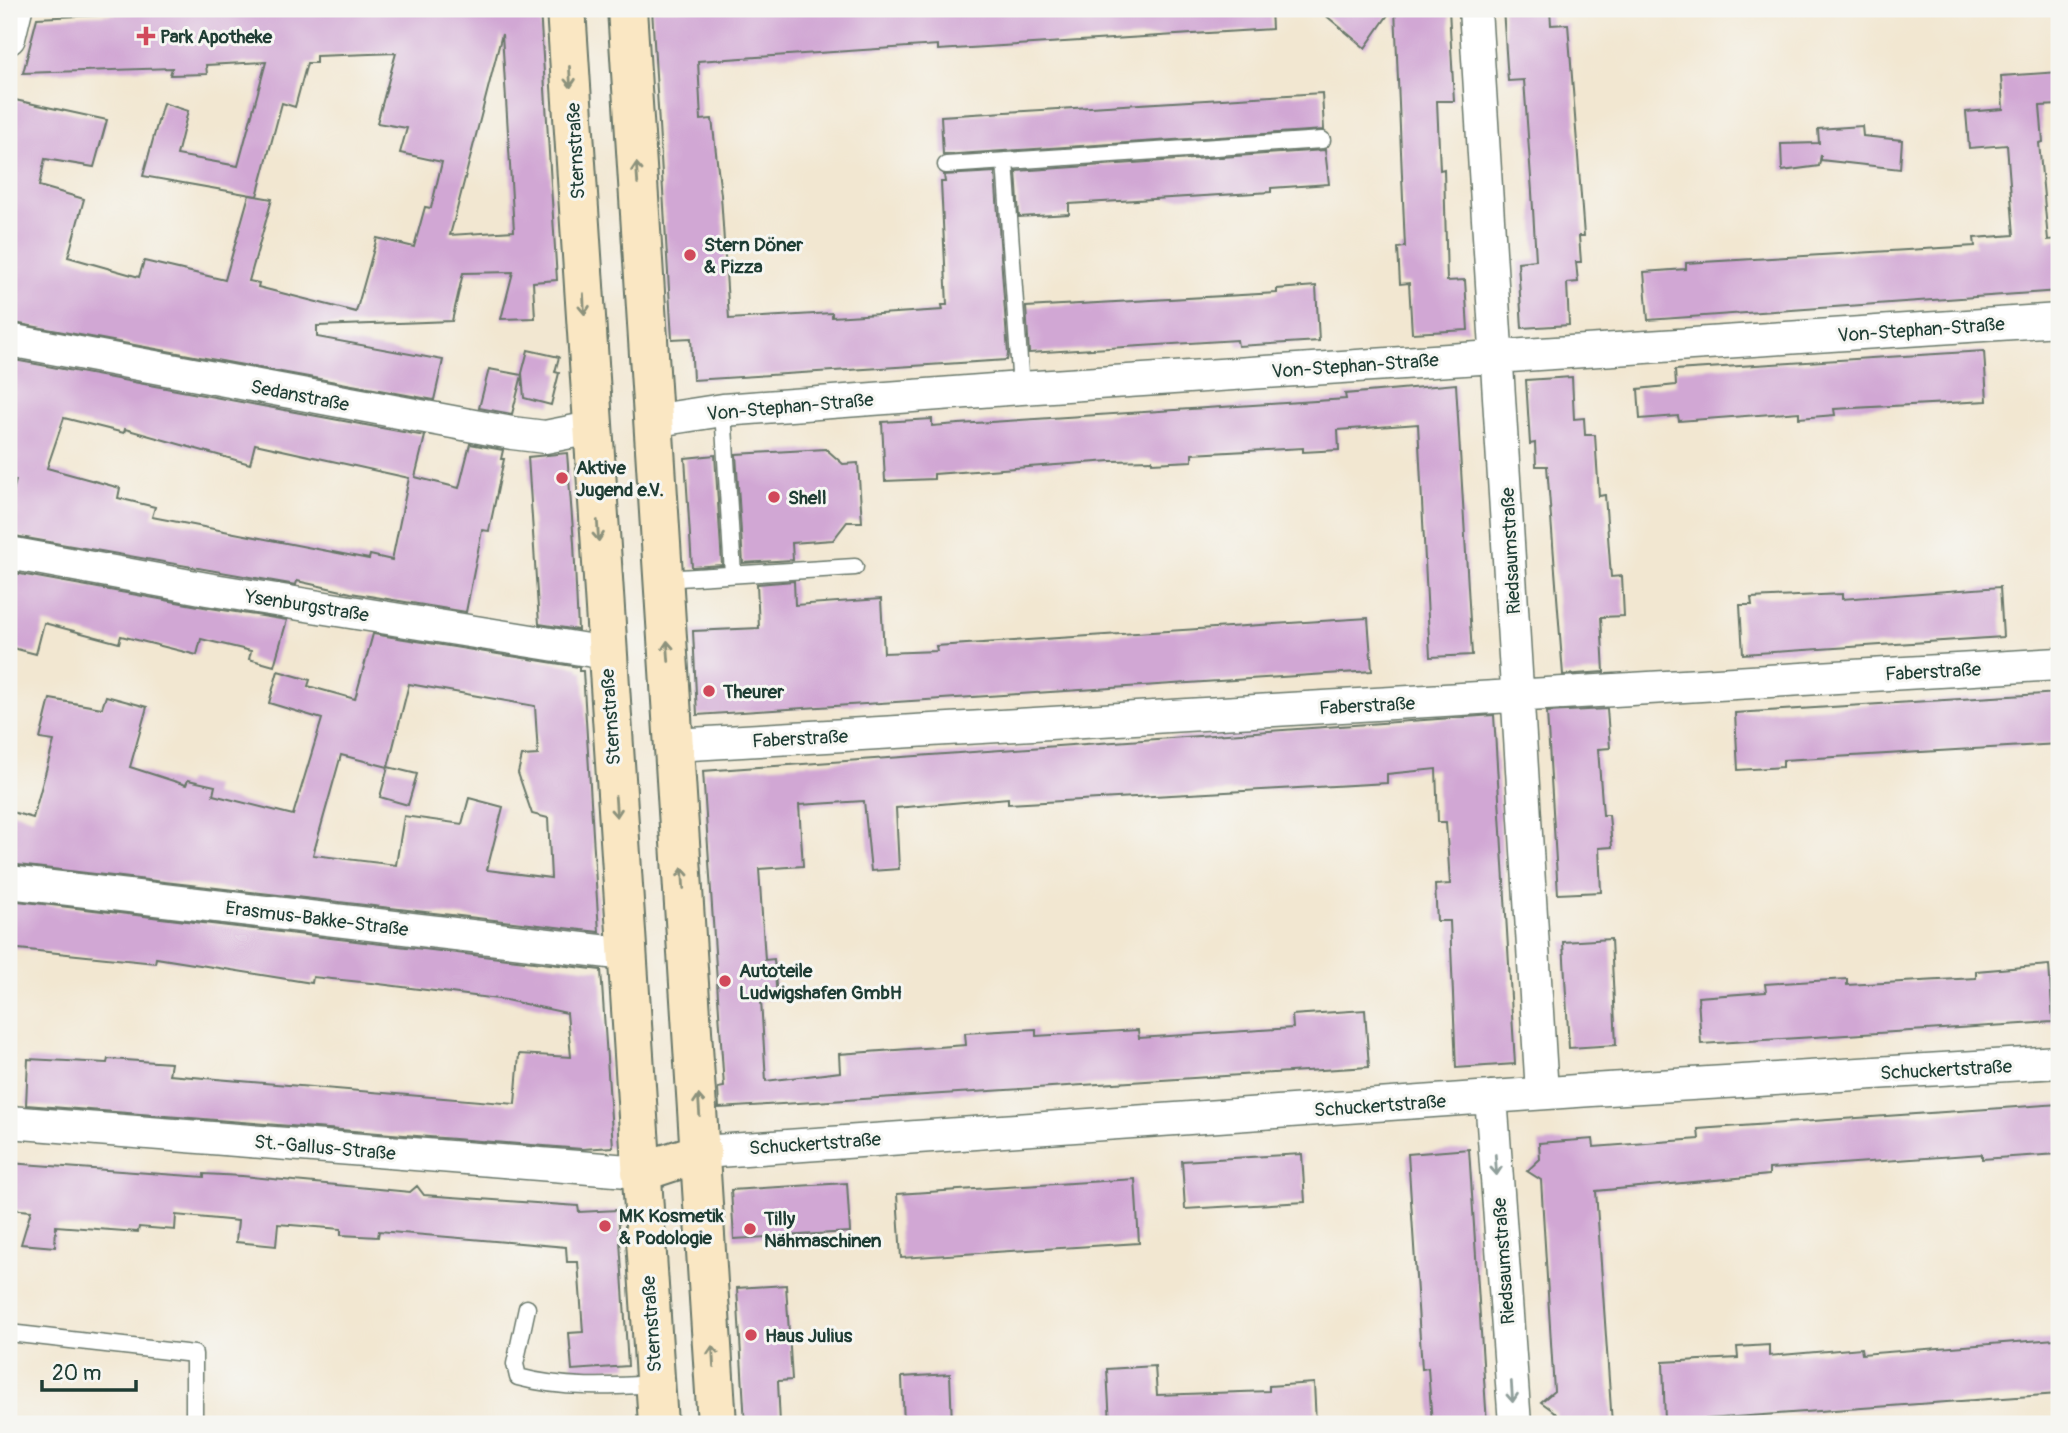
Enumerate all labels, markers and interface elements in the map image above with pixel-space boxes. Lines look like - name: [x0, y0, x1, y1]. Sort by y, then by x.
- place label: Park Apotheke: [160, 25, 273, 49]
- marker: Park Apotheke: [138, 28, 154, 44]
- one-way arrow: [564, 65, 577, 88]
- street label: Sternstraße: [561, 101, 591, 200]
- one-way arrow: [630, 162, 643, 185]
- place label: Stern Döner & Pizza: [704, 233, 803, 279]
- marker: Stern Döner & Pizza: [682, 247, 698, 263]
- one-way arrow: [578, 292, 591, 315]
- street label: Von-Stephan-Straße: [1837, 312, 2006, 348]
- street label: Von-Stephan-Straße: [1271, 348, 1440, 384]
- street label: Sedanstraße: [248, 375, 352, 417]
- street label: Von-Stephan-Straße: [706, 388, 875, 426]
- place label: Aktive Jugend e.V.: [576, 456, 664, 502]
- marker: Aktive Jugend e.V.: [554, 470, 570, 486]
- place label: Shell: [788, 486, 826, 510]
- street label: Riedsaumstraße: [1496, 486, 1526, 615]
- marker: Shell: [766, 489, 782, 505]
- one-way arrow: [592, 519, 605, 542]
- street label: Ysenburgstraße: [242, 584, 371, 628]
- one-way arrow: [661, 640, 674, 662]
- street label: Faberstraße: [1884, 657, 1982, 686]
- street label: Sternstraße: [596, 667, 626, 766]
- place label: Theurer: [722, 680, 784, 704]
- marker: Theurer: [701, 683, 717, 699]
- street label: Faberstraße: [1318, 691, 1416, 720]
- street label: Faberstraße: [751, 724, 849, 753]
- one-way arrow: [610, 795, 623, 818]
- one-way arrow: [676, 867, 689, 889]
- street label: Erasmus-Bakke-Straße: [224, 896, 410, 942]
- place label: Autoteile Ludwigshafen GmbH: [739, 959, 902, 1005]
- marker: Autoteile Ludwigshafen GmbH: [717, 973, 733, 989]
- street label: Schuckertstraße: [1879, 1055, 2013, 1085]
- street label: Schuckertstraße: [1313, 1089, 1447, 1123]
- one-way arrow: [692, 1093, 705, 1116]
- street label: Schuckertstraße: [748, 1127, 882, 1161]
- street label: St.-Gallus-Straße: [253, 1130, 397, 1166]
- one-way arrow: [1490, 1153, 1503, 1176]
- street label: Riedsaumstraße: [1488, 1196, 1520, 1325]
- place label: MK Kosmetik & Podologie: [619, 1204, 725, 1250]
- place label: Tilly Nähmaschinen: [763, 1207, 882, 1253]
- marker: MK Kosmetik & Podologie: [597, 1218, 613, 1234]
- marker: Tilly Nähmaschinen: [742, 1221, 758, 1237]
- street label: Sternstraße: [637, 1274, 667, 1373]
- place label: Haus Julius: [765, 1324, 853, 1348]
- marker: Haus Julius: [743, 1327, 759, 1343]
- one-way arrow: [706, 1345, 719, 1368]
- scale bar: [42, 1349, 136, 1393]
- text: 20 m: [52, 1360, 101, 1387]
- one-way arrow: [1506, 1380, 1519, 1403]

